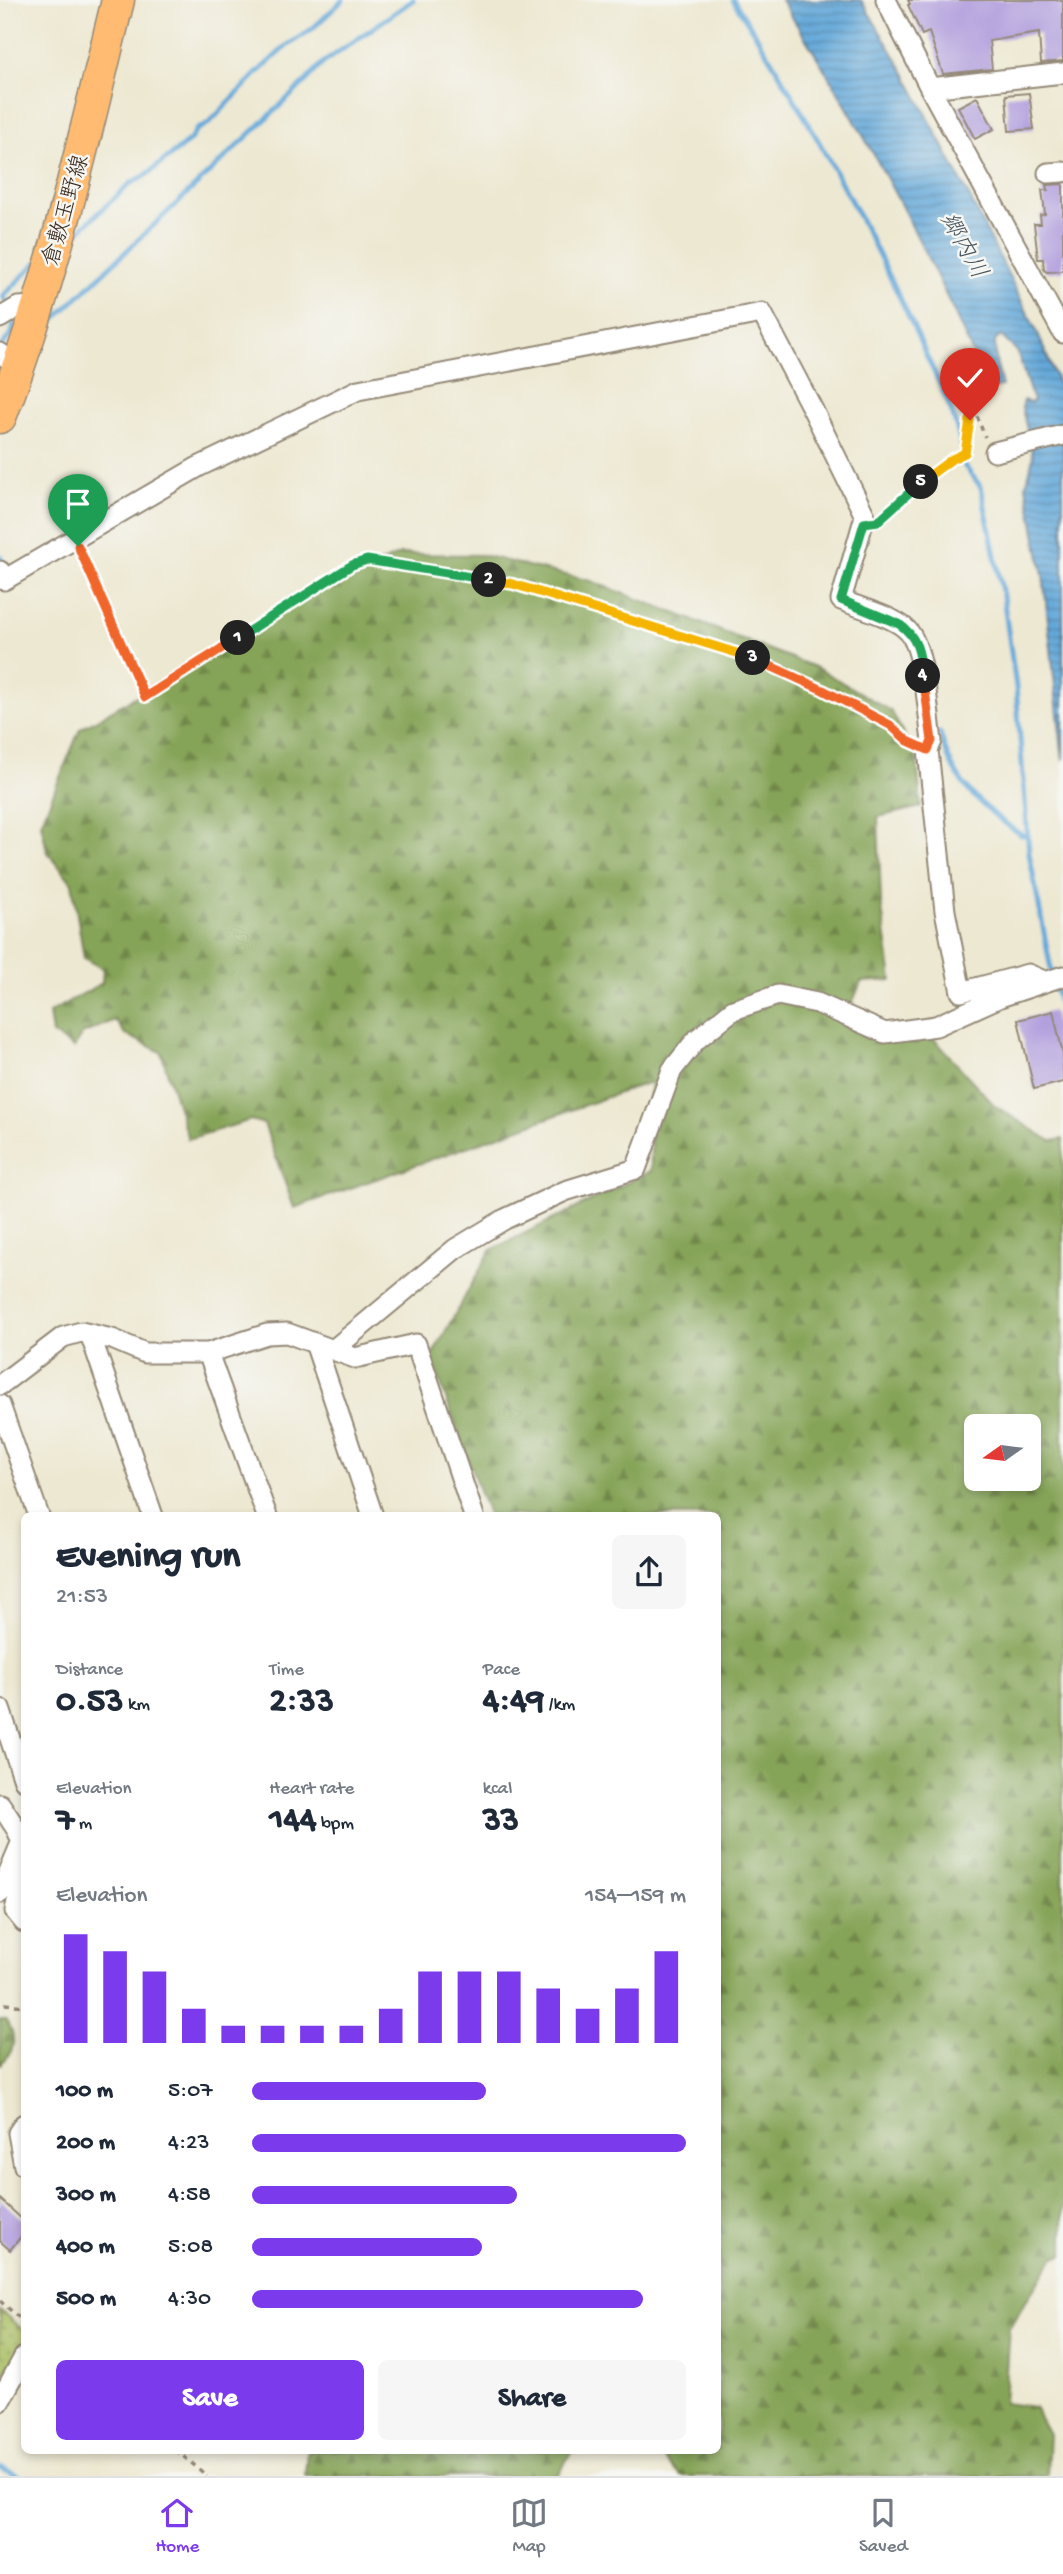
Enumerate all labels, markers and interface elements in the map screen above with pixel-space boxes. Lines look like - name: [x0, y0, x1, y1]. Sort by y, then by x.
- street label: 倉敷玉野線: [38, 152, 96, 270]
- water label: 郷内川: [932, 208, 993, 285]
- pin: [940, 348, 1000, 420]
- icon: check: [951, 359, 989, 397]
- pin: 5: [904, 464, 939, 500]
- text: 5: [916, 470, 926, 493]
- pin: [48, 474, 108, 546]
- icon: arrive: [59, 485, 97, 523]
- pin: 2: [472, 562, 506, 598]
- text: 2: [484, 568, 493, 591]
- pin: 1: [220, 620, 256, 656]
- text: 1: [234, 626, 241, 649]
- pin: 3: [736, 640, 770, 676]
- text: 3: [748, 646, 757, 669]
- pin: 4: [906, 658, 940, 694]
- text: 4: [918, 664, 927, 687]
- north arrow: [964, 1414, 1041, 1491]
- map controls: [964, 1414, 1041, 1491]
- button: share: [612, 1535, 686, 1609]
- text: Evening run: [56, 1536, 240, 1580]
- text: 21:53: [56, 1584, 108, 1611]
- text: Distance: [56, 1659, 123, 1682]
- text: Time: [269, 1659, 304, 1682]
- text: Pace: [483, 1659, 520, 1682]
- text: 0.53: [56, 1682, 123, 1723]
- text: 2:33: [269, 1682, 334, 1723]
- text: 4:49: [483, 1682, 544, 1723]
- text: km: [123, 1694, 150, 1717]
- text: /km: [544, 1694, 575, 1717]
- text: Elevation: [56, 1778, 132, 1801]
- text: Heart rate: [269, 1778, 354, 1801]
- text: kcal: [483, 1778, 512, 1801]
- text: 7: [56, 1801, 74, 1842]
- text: 144: [269, 1801, 317, 1842]
- text: 33: [483, 1801, 519, 1842]
- text: m: [74, 1813, 92, 1836]
- text: bpm: [317, 1813, 354, 1836]
- text: Elevation: [56, 1883, 147, 1910]
- text: 154–159 m: [585, 1883, 686, 1910]
- text: 100 m: [56, 2078, 113, 2105]
- text: 5:07: [168, 2078, 212, 2105]
- text: 200 m: [56, 2130, 115, 2157]
- text: 4:23: [168, 2130, 209, 2157]
- text: 300 m: [56, 2182, 116, 2209]
- text: 4:58: [168, 2182, 211, 2209]
- text: 400 m: [56, 2234, 115, 2261]
- text: 5:08: [168, 2234, 213, 2261]
- text: 500 m: [56, 2286, 116, 2313]
- text: 4:30: [168, 2286, 211, 2313]
- button: Save: [56, 2360, 364, 2440]
- button: Share: [378, 2360, 686, 2440]
- tab: Home: [155, 2494, 199, 2559]
- tab: Map: [510, 2494, 548, 2559]
- tab: Saved: [859, 2494, 908, 2559]

